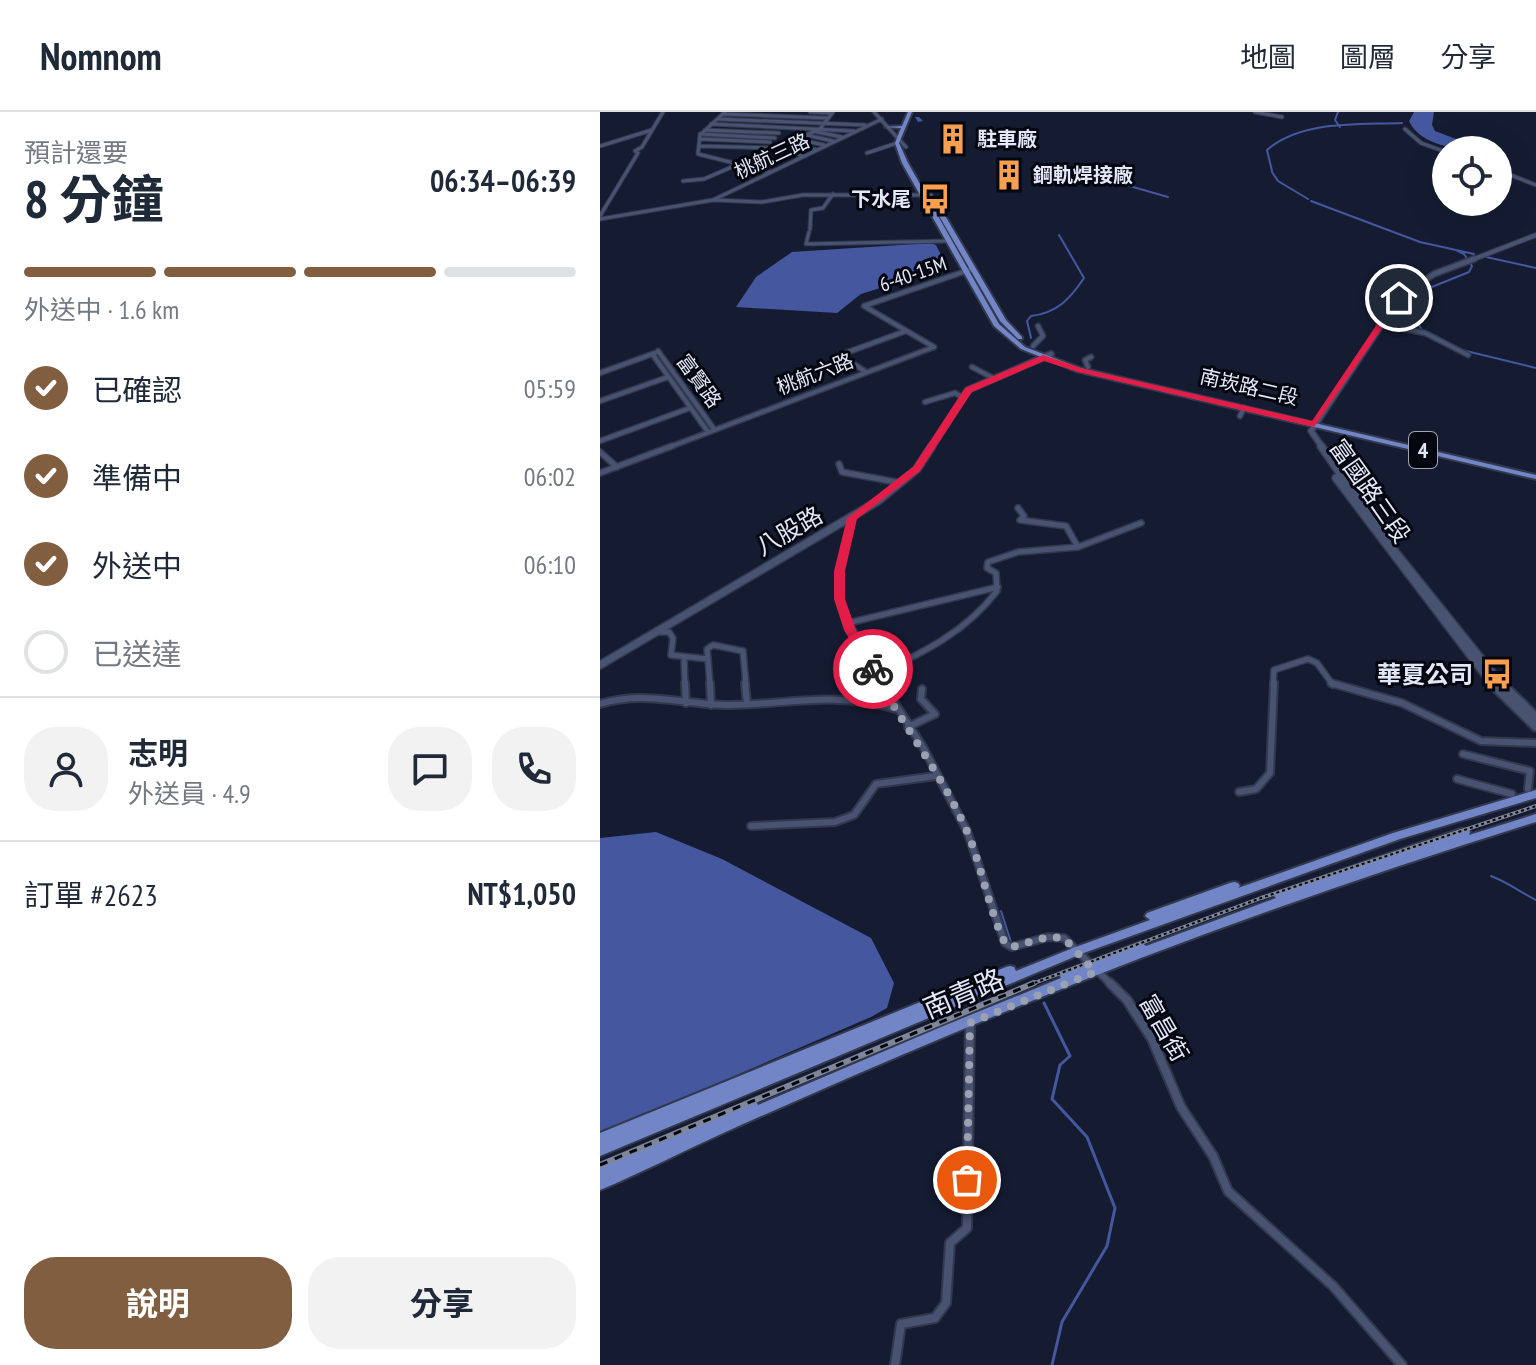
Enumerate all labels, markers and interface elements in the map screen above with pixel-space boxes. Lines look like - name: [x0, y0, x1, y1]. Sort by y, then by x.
- text: Nomnom: [40, 31, 162, 80]
- text: 地圖: [1240, 38, 1296, 75]
- text: 圖層: [1340, 38, 1396, 75]
- text: 分享: [1440, 38, 1496, 75]
- building icon: 駐車廠: [936, 122, 970, 156]
- place label: 駐車廠: [977, 126, 1037, 152]
- street label: 桃航三路: [730, 127, 814, 185]
- text: 預計還要: [24, 136, 128, 169]
- map controls: [1432, 136, 1512, 216]
- button: locate: [1432, 136, 1512, 216]
- building icon: 鋼軌焊接廠: [992, 158, 1026, 192]
- text: 06:34–06:39: [430, 161, 576, 200]
- place label: 鋼軌焊接廠: [1033, 162, 1133, 188]
- text: 8 分鐘: [24, 165, 164, 232]
- bus stop icon: 下水尾: [918, 182, 952, 216]
- place label: 下水尾: [851, 186, 911, 212]
- street label: 6-40-15M: [876, 250, 950, 298]
- pin: [1365, 264, 1433, 332]
- icon: home: [1377, 276, 1421, 320]
- text: 外送中 · 1.6 km: [24, 293, 179, 326]
- street label: 桃航六路: [773, 348, 857, 400]
- street label: 富賢路: [671, 349, 727, 413]
- street label: 南崁路二段: [1197, 363, 1301, 411]
- icon: check: [24, 366, 68, 410]
- text: 已確認: [92, 370, 182, 409]
- text: 05:59: [524, 372, 576, 405]
- road number: 4: [1409, 432, 1437, 468]
- street label: 富國路三段: [1323, 433, 1417, 549]
- icon: check: [24, 454, 68, 498]
- text: 準備中: [92, 458, 182, 497]
- text: 06:02: [524, 460, 576, 493]
- street label: 八股路: [750, 500, 828, 562]
- icon: check: [24, 542, 68, 586]
- text: 外送中: [92, 546, 182, 585]
- text: 06:10: [524, 548, 576, 581]
- courier: [833, 629, 913, 709]
- text: 已送達: [92, 634, 182, 673]
- icon: bike: [851, 647, 895, 691]
- bus stop icon: 華夏公司: [1480, 657, 1514, 691]
- place label: 華夏公司: [1377, 659, 1473, 690]
- button: person: [24, 727, 108, 811]
- button: chat: [388, 727, 472, 811]
- button: phone: [492, 727, 576, 811]
- text: 志明: [128, 733, 188, 772]
- text: 外送員 · 4.9: [128, 777, 251, 810]
- text: NT$1,050: [467, 874, 576, 913]
- text: 訂單 #2623: [24, 875, 158, 914]
- street label: 南青路: [917, 960, 1009, 1026]
- street label: 富昌街: [1133, 989, 1195, 1067]
- pin: [933, 1146, 1001, 1214]
- icon: bag: [945, 1158, 989, 1202]
- button: 說明: [24, 1257, 292, 1349]
- button: 分享: [308, 1257, 576, 1349]

